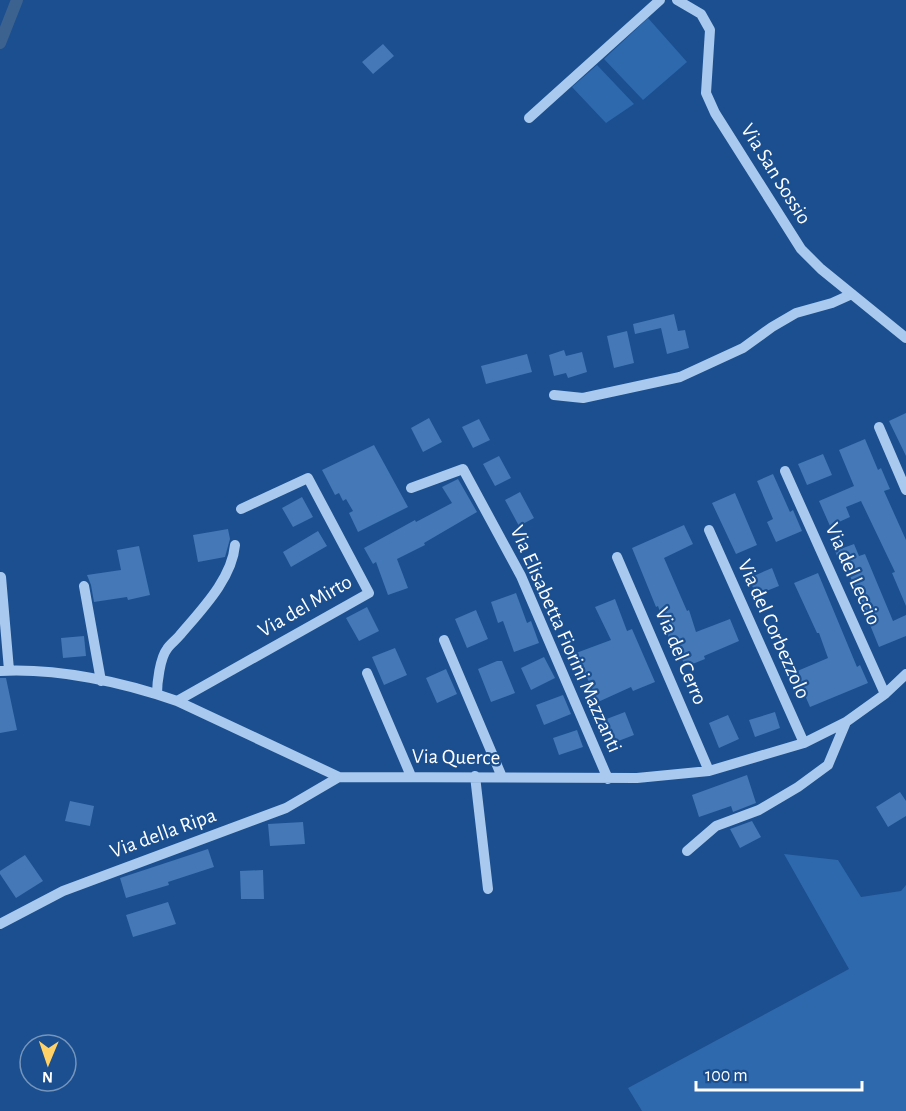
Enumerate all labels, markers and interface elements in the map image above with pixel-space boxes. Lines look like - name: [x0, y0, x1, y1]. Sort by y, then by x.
- street label: Via San Sossio: [737, 120, 815, 228]
- street label: Via del Leccio: [821, 520, 885, 628]
- street label: Via Elisabetta Fiorini Mazzanti: [506, 522, 626, 756]
- street label: Via del Corbezzolo: [734, 556, 814, 702]
- street label: Via del Mirto: [255, 571, 355, 641]
- street label: Via del Cerro: [651, 604, 711, 708]
- street label: Via Querce: [412, 746, 500, 768]
- street label: Via della Ripa: [107, 804, 219, 862]
- north arrow: [18, 1033, 78, 1093]
- scale bar: [696, 1054, 862, 1092]
- text: 100 m: [705, 1067, 748, 1085]
- text: N: [42, 1069, 53, 1085]

